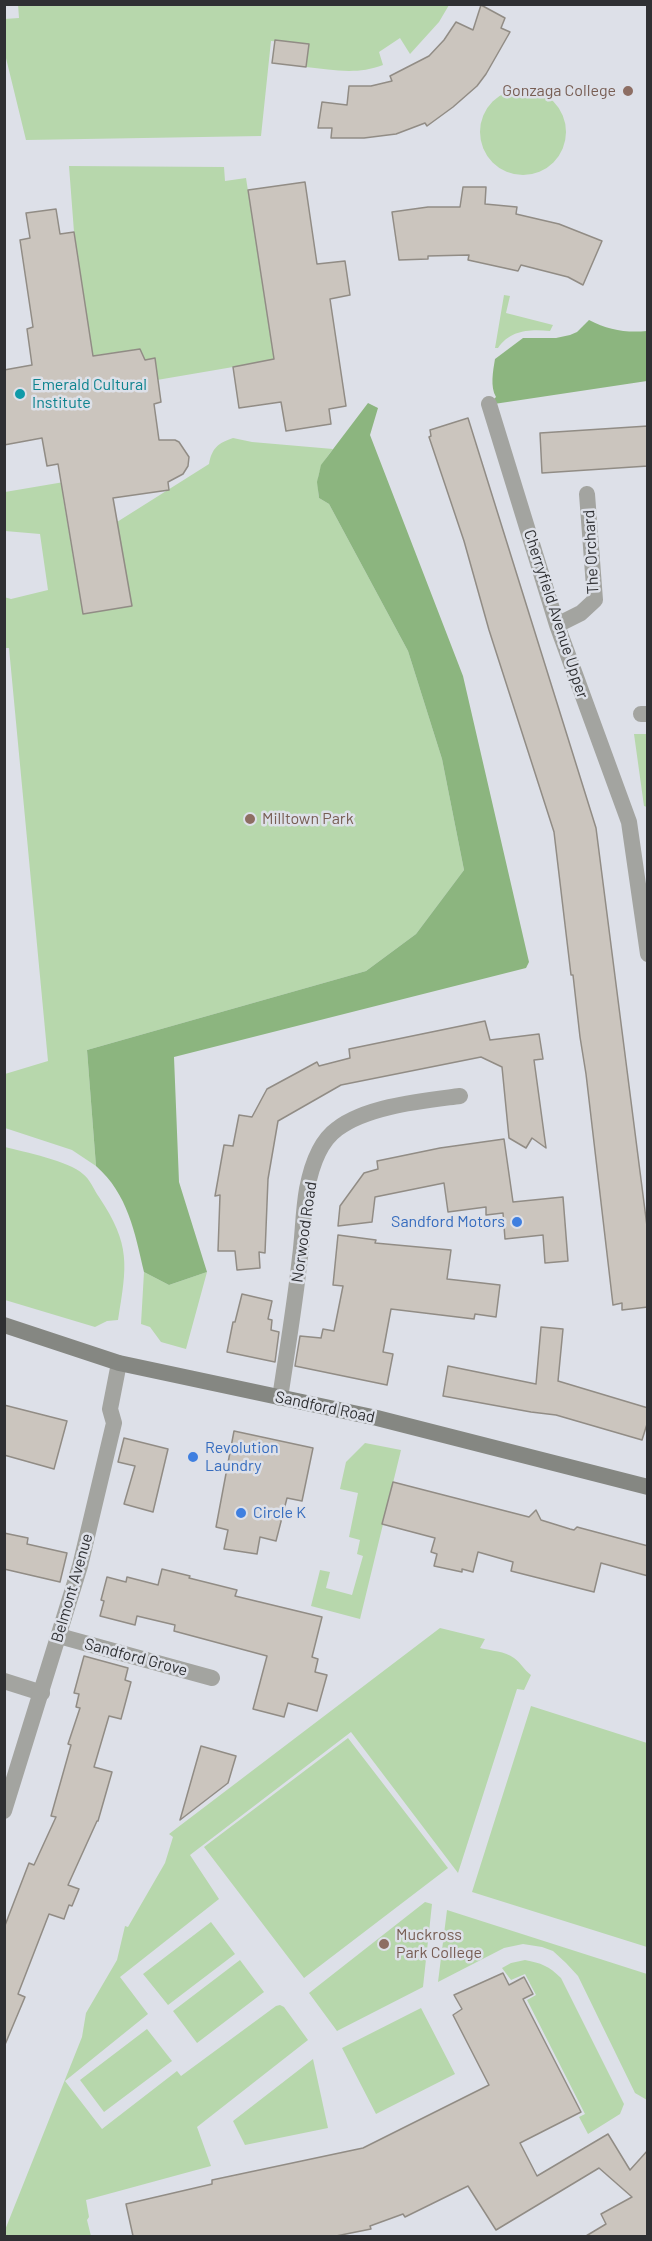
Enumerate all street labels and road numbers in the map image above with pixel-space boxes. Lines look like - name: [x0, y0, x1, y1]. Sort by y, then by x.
- street label: The Orchard: [579, 509, 603, 595]
- street label: Cherryfield Avenue Upper: [520, 527, 592, 701]
- street label: Norwood Road: [287, 1180, 321, 1284]
- street label: Sandford Road: [273, 1387, 377, 1427]
- street label: Belmont Avenue: [47, 1531, 97, 1645]
- street label: Sandford Grove: [82, 1634, 190, 1680]

